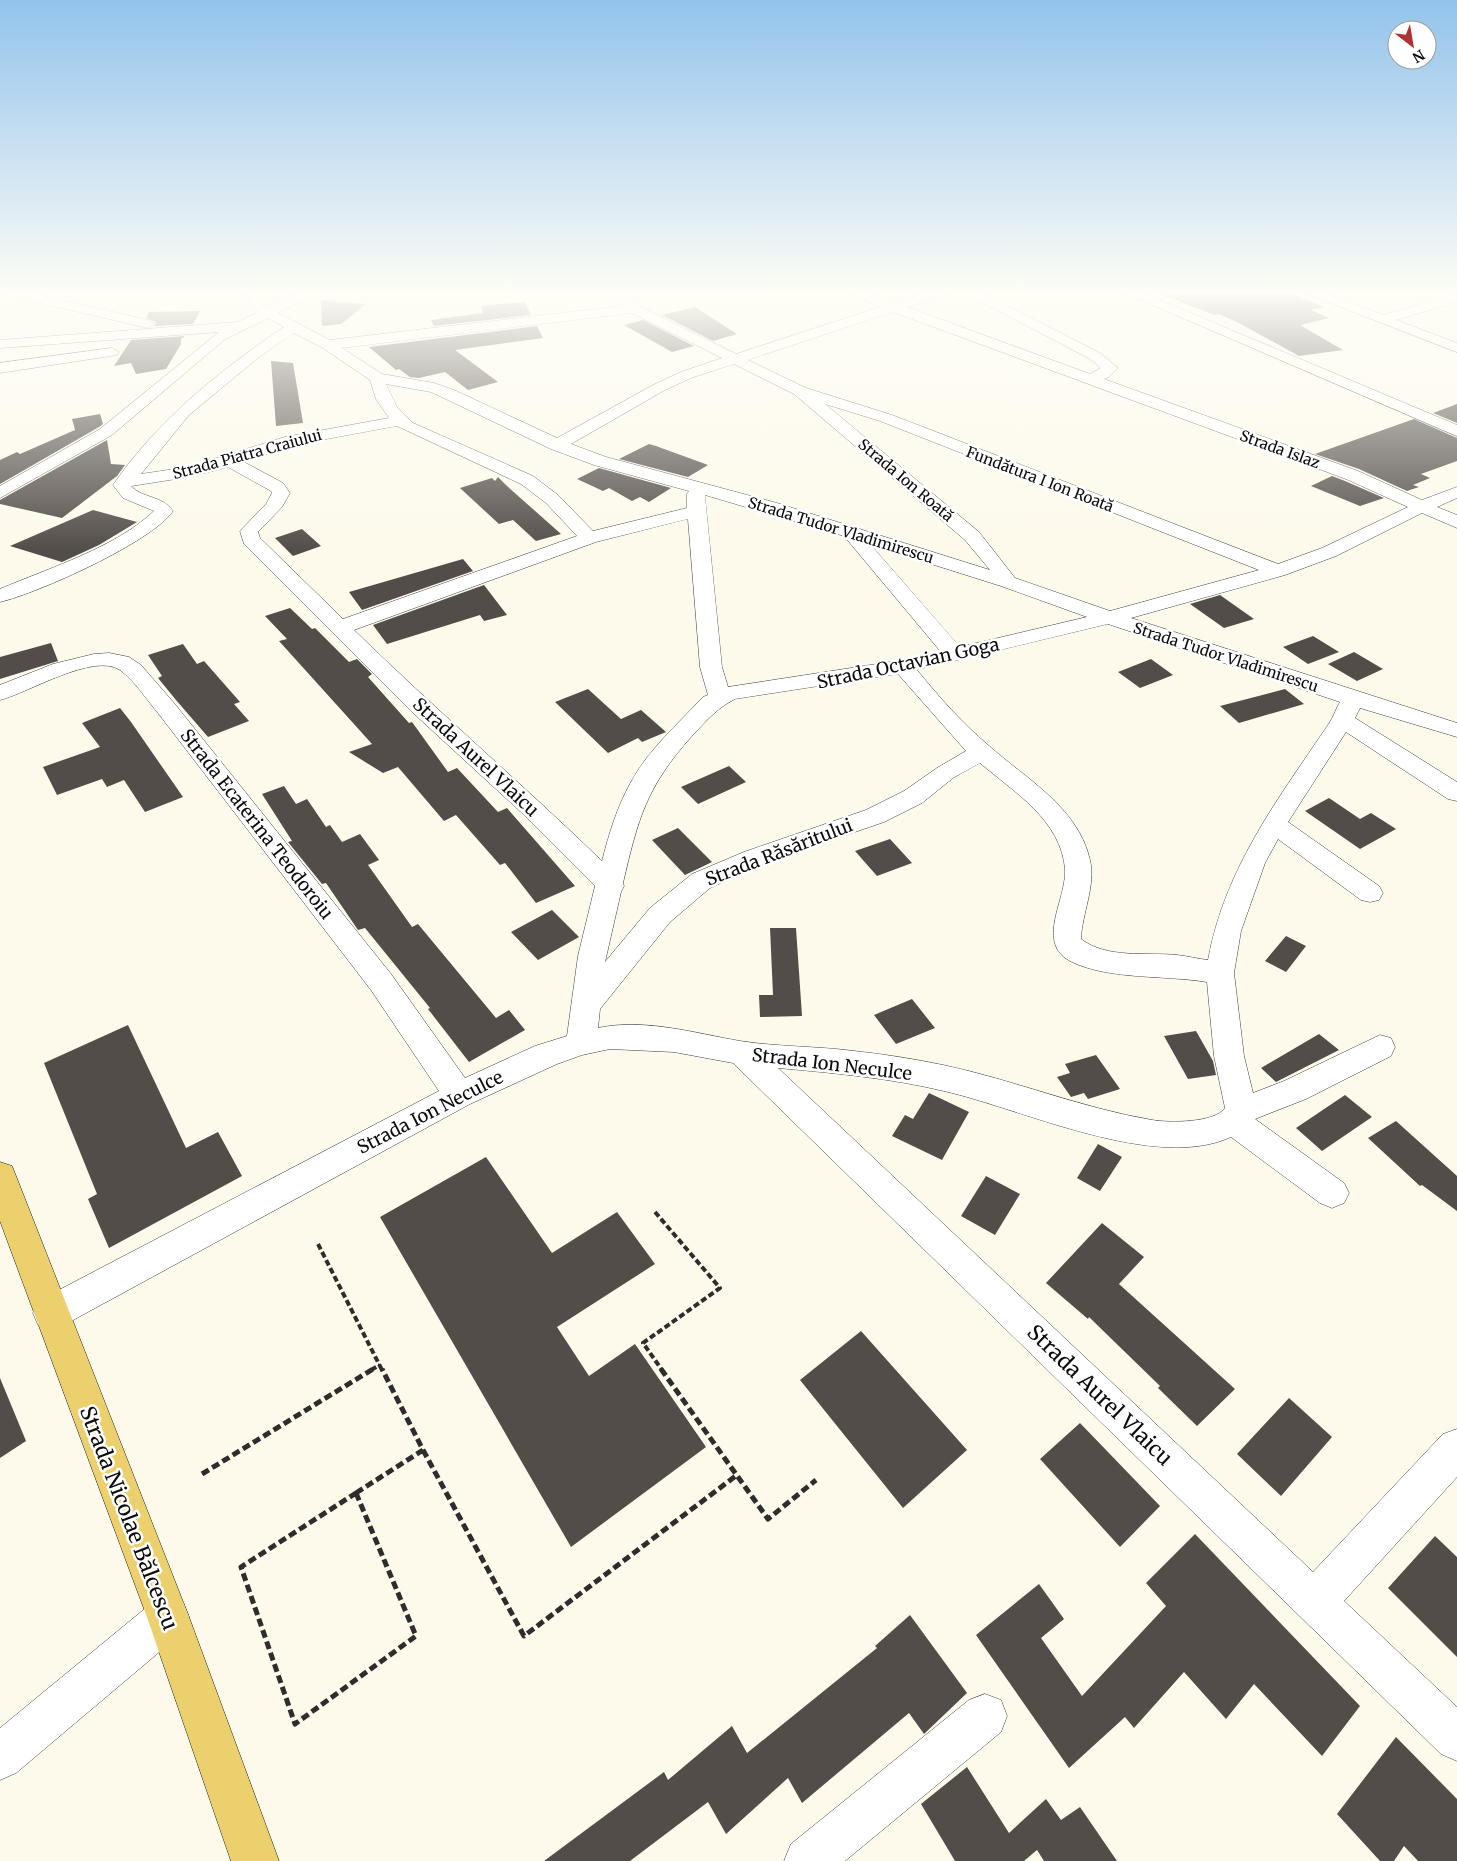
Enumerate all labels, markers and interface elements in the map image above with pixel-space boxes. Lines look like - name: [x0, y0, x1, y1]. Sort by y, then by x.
- north arrow: [1387, 20, 1437, 70]
- text: N: [1409, 46, 1428, 67]
- street label: Strada Piatra Craiului: [170, 425, 324, 483]
- street label: Strada Islaz: [1237, 426, 1323, 472]
- street label: Strada Ion Roată: [854, 435, 958, 525]
- street label: Fundătura I Ion Roată: [964, 442, 1116, 516]
- street label: Strada Tudor Vladimirescu: [746, 493, 936, 567]
- street label: Strada Tudor Vladimirescu: [1131, 618, 1321, 696]
- street label: Strada Octavian Goga: [815, 632, 1002, 694]
- street label: Strada Aurel Vlaicu: [408, 693, 544, 821]
- street label: Strada Ecaterina Teodoroiu: [176, 724, 338, 924]
- street label: Strada Răsăritului: [702, 813, 856, 891]
- street label: Strada Ion Neculce: [751, 1043, 913, 1085]
- street label: Strada Ion Neculce: [353, 1065, 507, 1159]
- street label: Strada Aurel Vlaicu: [1022, 1319, 1178, 1471]
- street label: Strada Nicolae Bălcescu: [74, 1402, 184, 1634]

